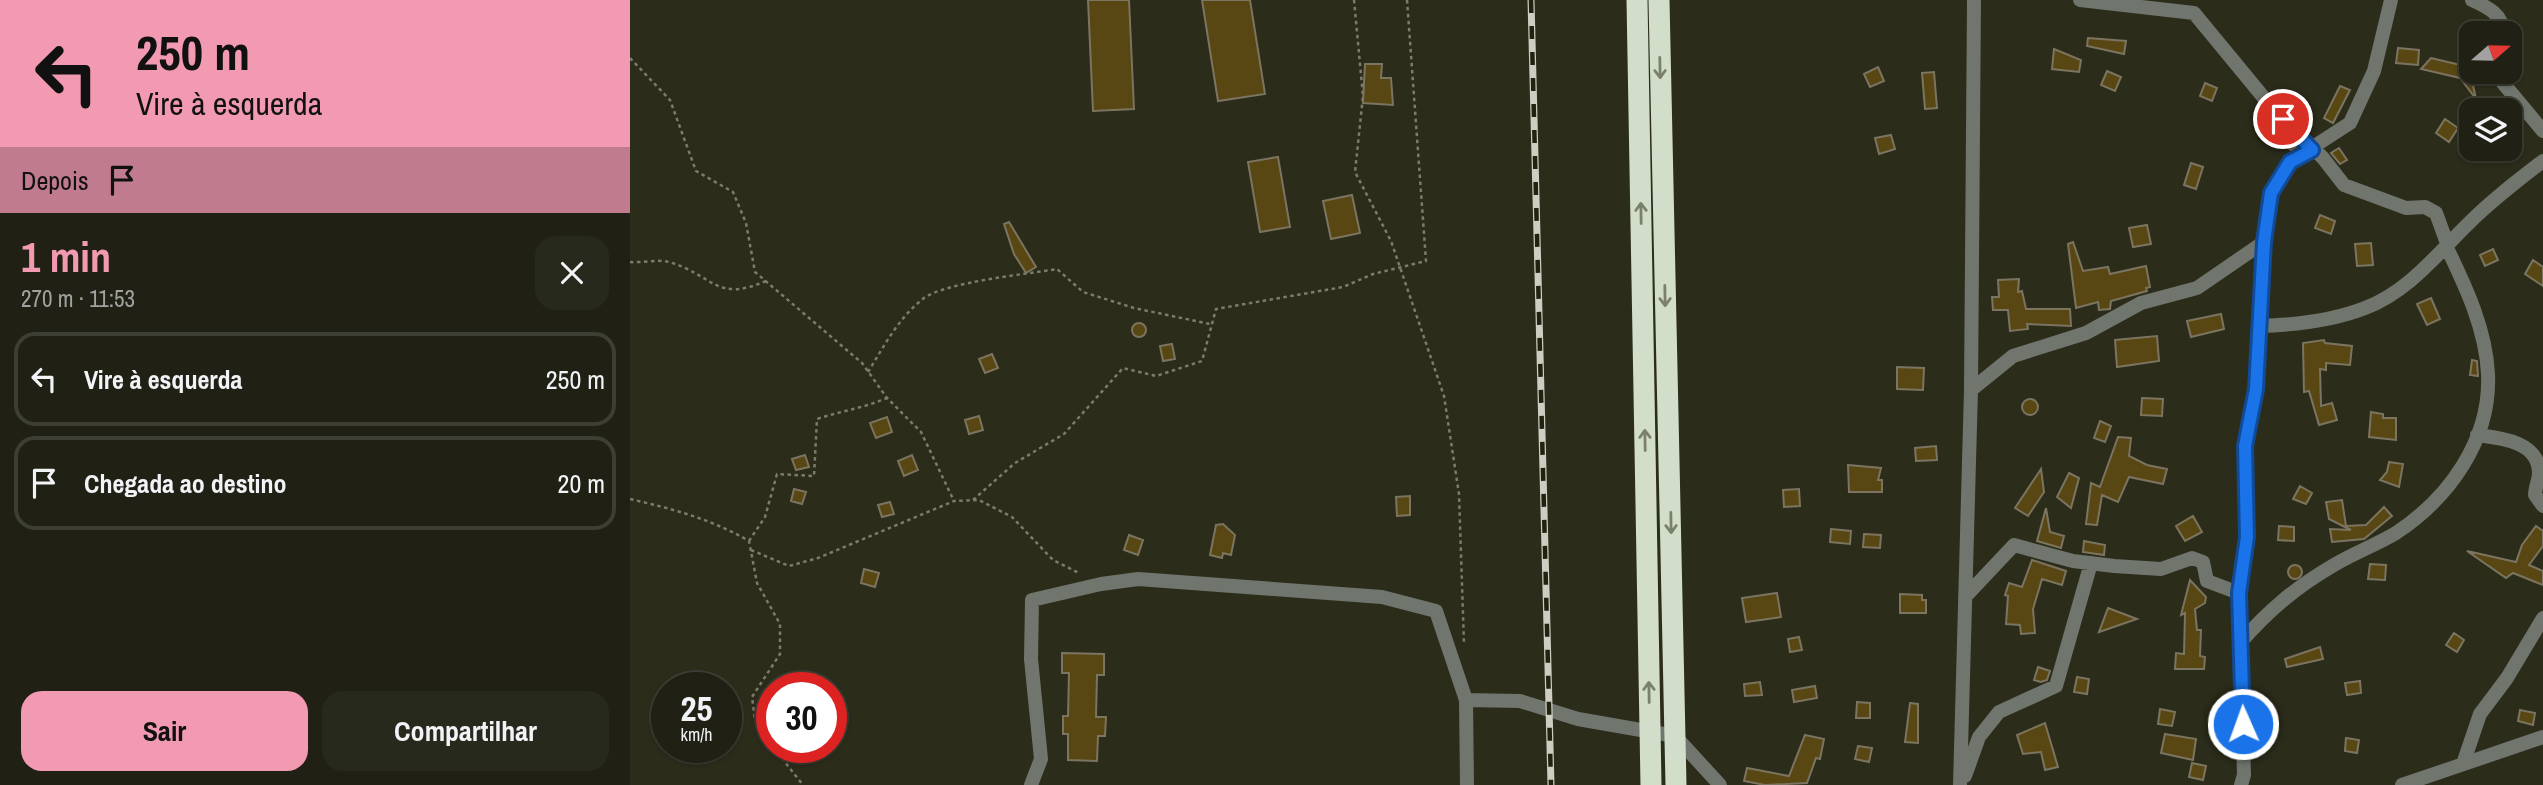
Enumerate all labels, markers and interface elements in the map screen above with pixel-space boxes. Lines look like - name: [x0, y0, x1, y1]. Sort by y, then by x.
- text: 250 m: [136, 19, 250, 85]
- north arrow: [2459, 21, 2522, 84]
- map controls: [2459, 21, 2522, 161]
- icon: left: [21, 28, 112, 119]
- one-way arrow: [1654, 56, 1667, 79]
- text: Vire à esquerda: [136, 82, 322, 125]
- pin: [2253, 89, 2313, 149]
- button: layers: [2459, 98, 2522, 161]
- icon: arrive: [2264, 100, 2302, 138]
- icon: arrive: [103, 161, 141, 199]
- text: Depois: [21, 163, 89, 198]
- one-way arrow: [1634, 202, 1648, 225]
- text: 1 min: [21, 229, 111, 285]
- button: close: [535, 236, 609, 310]
- text: 270 m · 11:53: [21, 283, 135, 314]
- one-way arrow: [1659, 284, 1672, 307]
- icon: left: [25, 360, 63, 398]
- text: Vire à esquerda: [84, 362, 242, 397]
- text: 250 m: [546, 362, 605, 397]
- one-way arrow: [1638, 429, 1652, 452]
- icon: arrive: [25, 464, 63, 502]
- text: Chegada ao destino: [84, 466, 287, 501]
- text: 20 m: [558, 466, 605, 501]
- one-way arrow: [1664, 511, 1677, 534]
- speed limit sign: 30: [756, 672, 847, 763]
- one-way arrow: [1643, 681, 1656, 704]
- text: 25: [681, 685, 712, 732]
- position arrow: [2206, 687, 2280, 761]
- button: Sair: [21, 691, 308, 771]
- button: Compartilhar: [322, 691, 609, 771]
- text: km/h: [681, 722, 713, 747]

